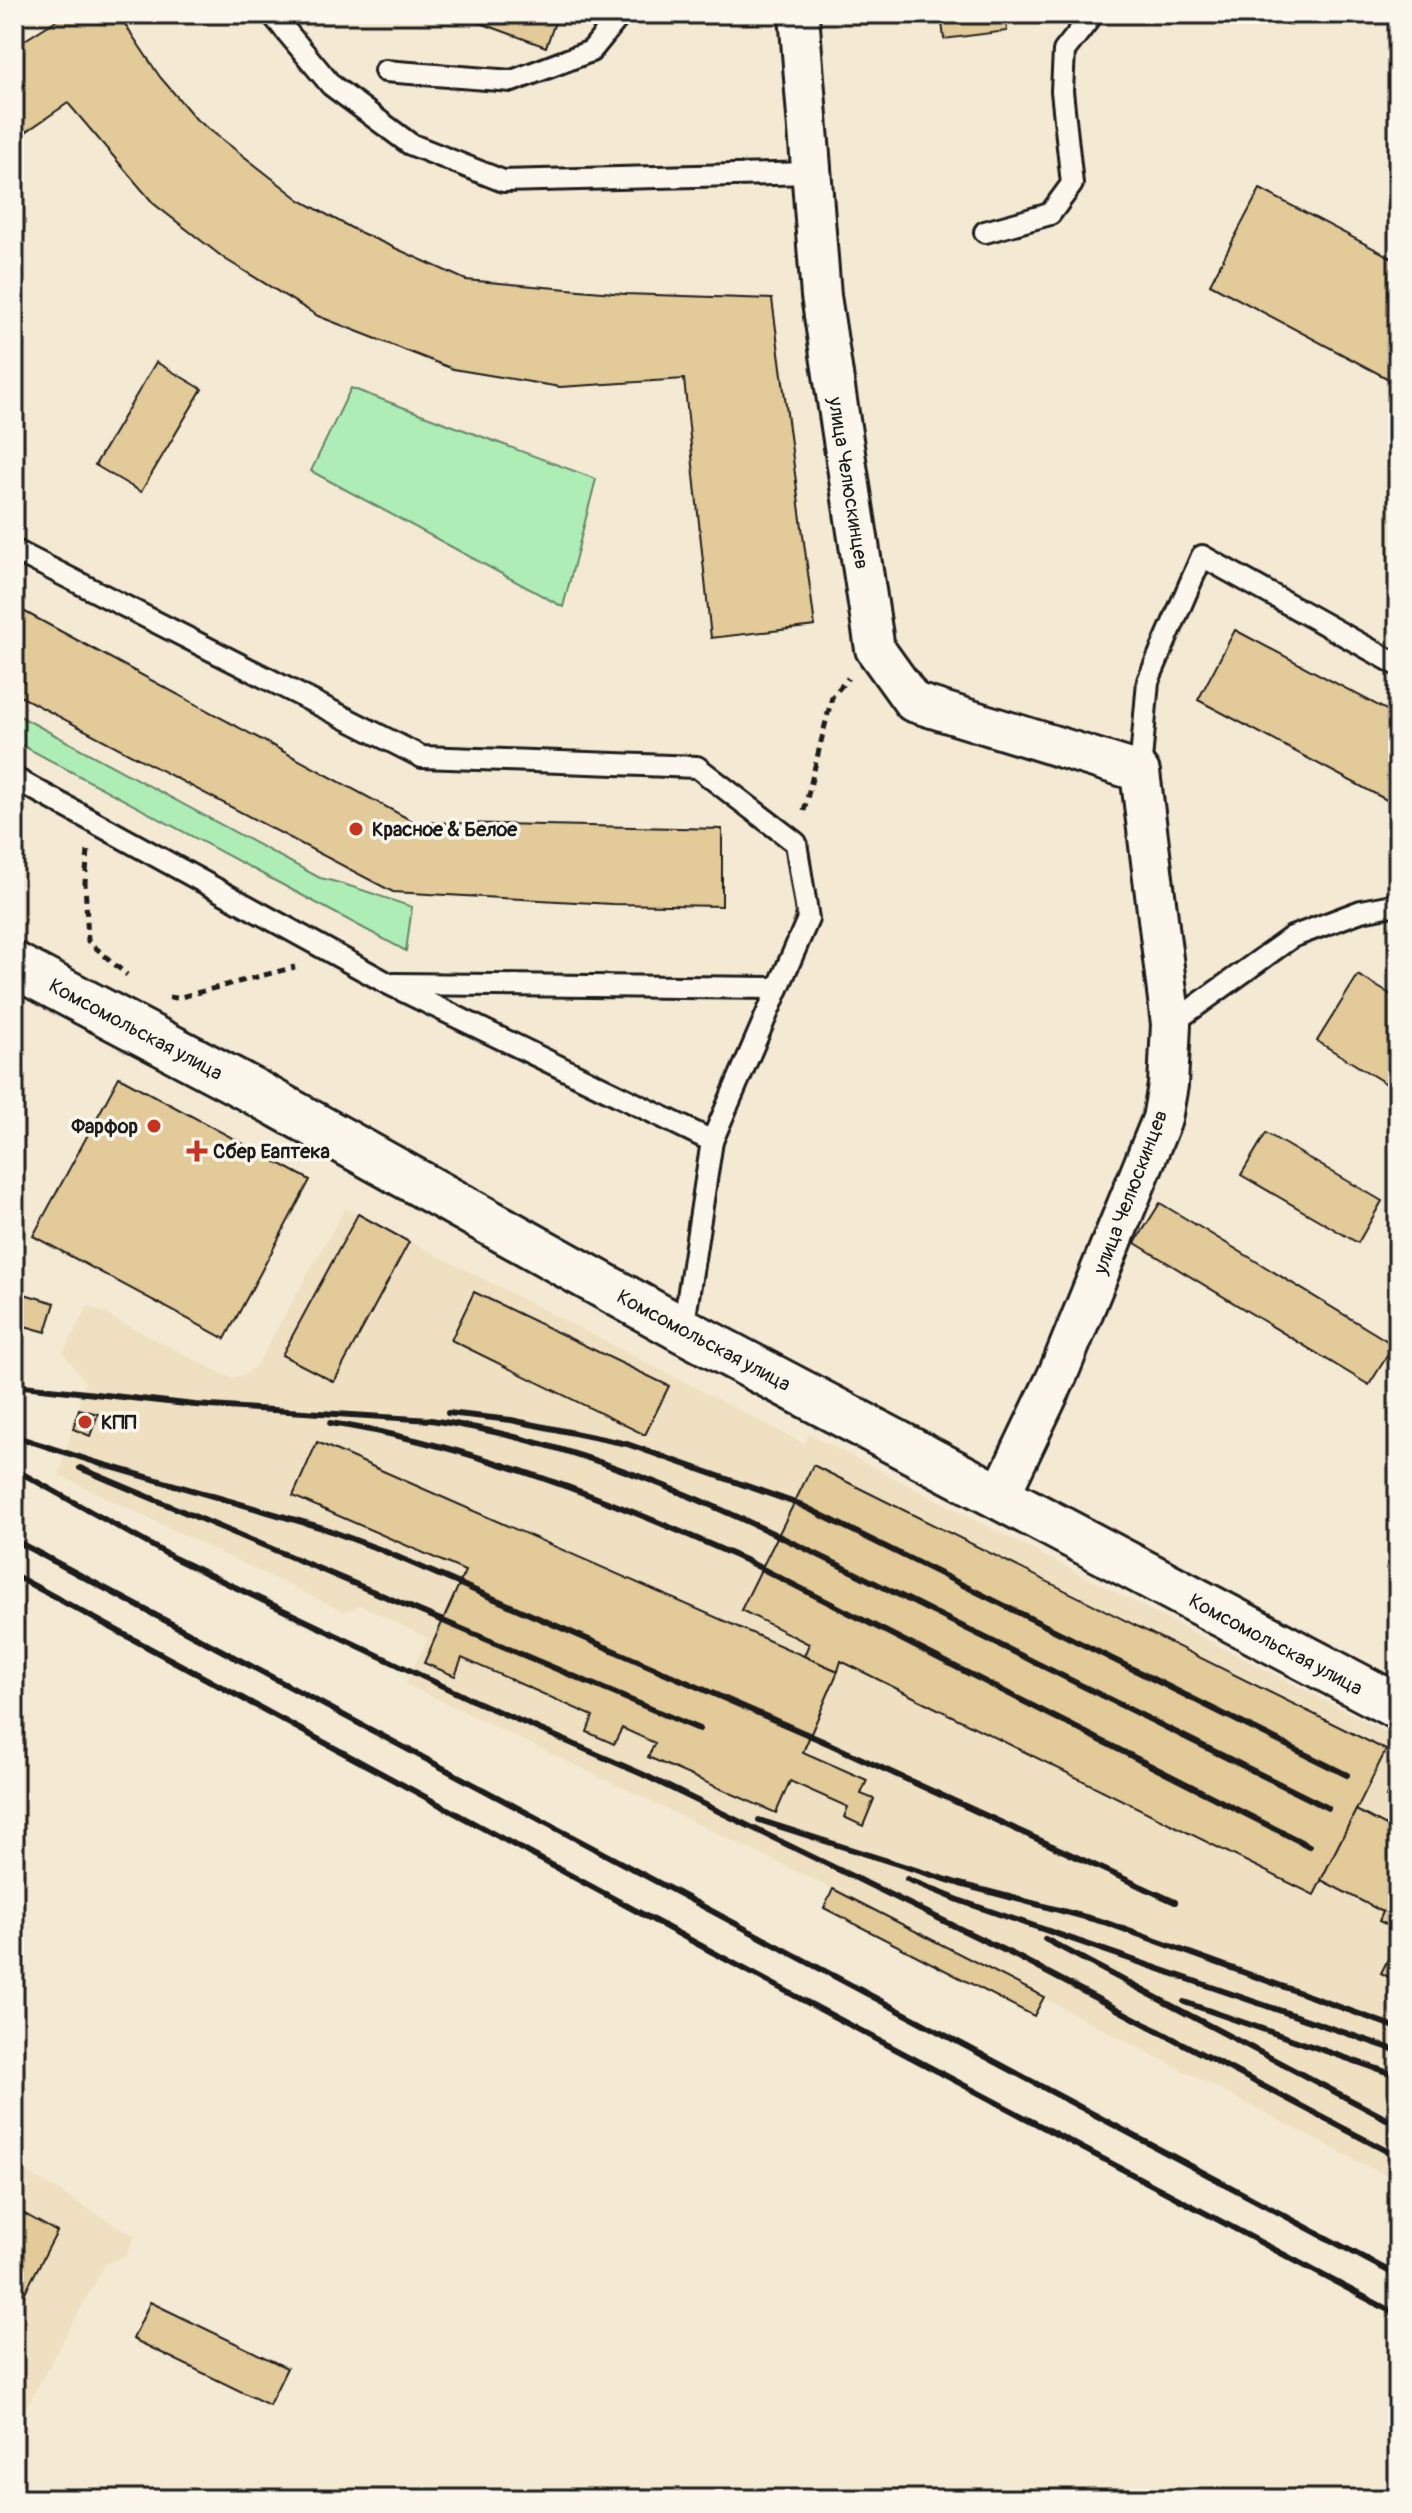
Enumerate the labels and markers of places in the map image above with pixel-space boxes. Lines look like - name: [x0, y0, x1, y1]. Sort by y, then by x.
- place label: Красное & Белое: [372, 817, 518, 842]
- marker: Красное & Белое: [347, 820, 365, 838]
- place label: Фарфор: [71, 1114, 139, 1139]
- marker: Фарфор: [145, 1117, 163, 1135]
- place label: Сбер Еаптека: [213, 1139, 330, 1164]
- marker: Сбер Еаптека: [188, 1142, 206, 1160]
- place label: КПП: [101, 1410, 137, 1435]
- marker: КПП: [76, 1413, 94, 1431]

